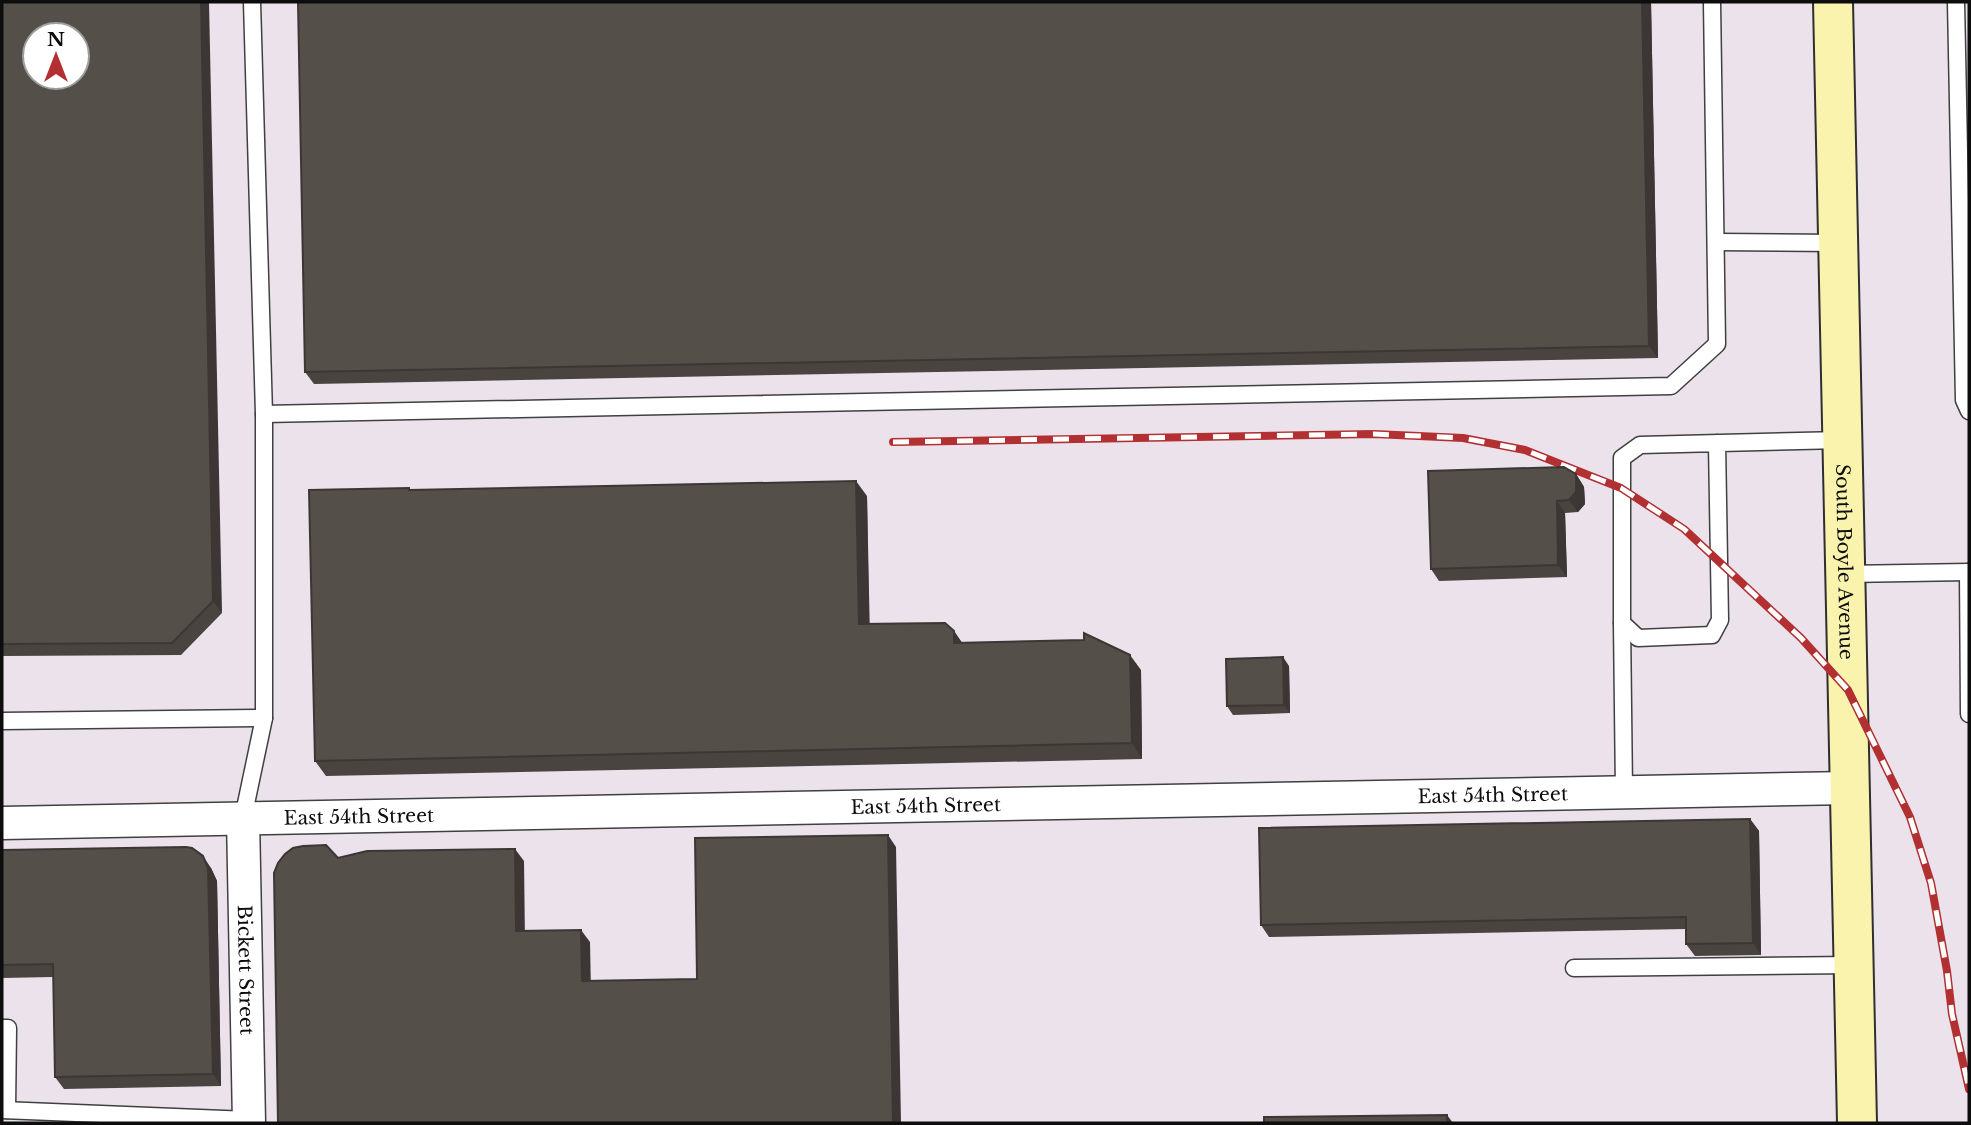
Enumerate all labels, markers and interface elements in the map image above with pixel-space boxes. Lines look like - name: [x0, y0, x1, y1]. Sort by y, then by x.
- north arrow: [21, 21, 91, 91]
- text: N: [47, 28, 65, 51]
- street label: South Boyle Avenue: [1831, 464, 1859, 660]
- street label: East 54th Street: [1417, 782, 1569, 808]
- street label: East 54th Street: [850, 793, 1002, 818]
- street label: East 54th Street: [284, 803, 435, 829]
- street label: Bickett Street: [233, 905, 259, 1036]

